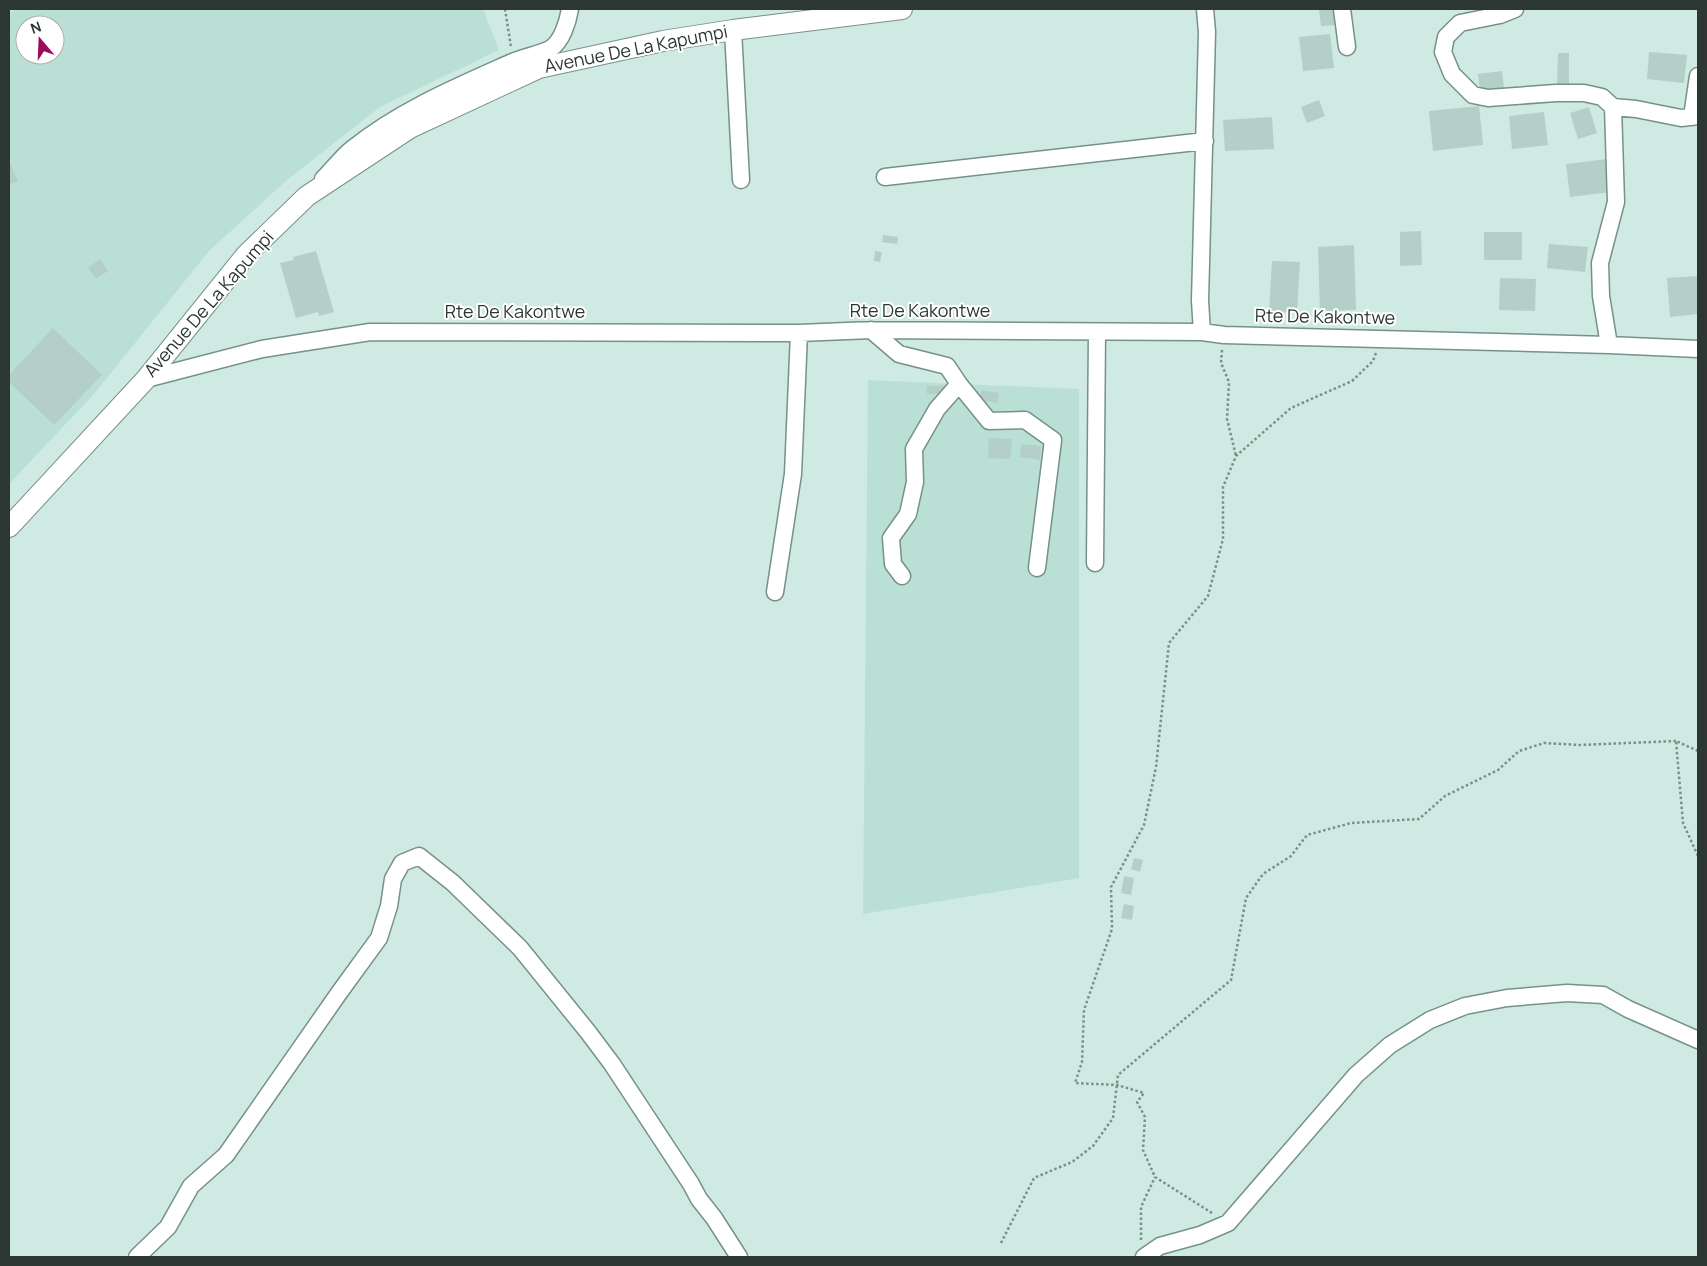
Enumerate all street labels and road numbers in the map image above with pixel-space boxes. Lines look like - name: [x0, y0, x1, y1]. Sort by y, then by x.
- street label: Avenue De La Kapumpi: [542, 18, 730, 78]
- street label: Avenue De La Kapumpi: [138, 225, 278, 382]
- street label: Rte De Kakontwe: [850, 298, 990, 322]
- street label: Rte De Kakontwe: [445, 299, 585, 323]
- street label: Rte De Kakontwe: [1255, 303, 1395, 329]

